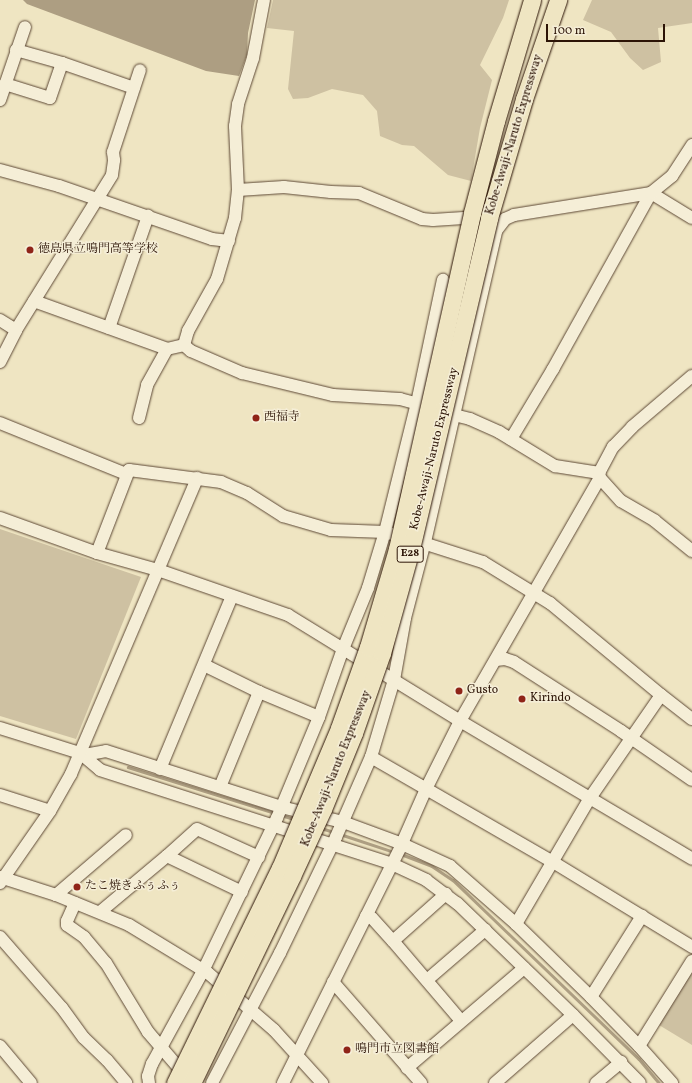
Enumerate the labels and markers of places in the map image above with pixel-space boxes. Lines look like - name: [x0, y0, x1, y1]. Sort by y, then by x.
- place label: 徳島県立鳴門高等学校: [38, 243, 158, 257]
- marker: 徳島県立鳴門高等学校: [25, 245, 35, 255]
- place label: 西福寺: [264, 411, 300, 425]
- marker: 西福寺: [251, 413, 261, 423]
- place label: Gusto: [467, 684, 498, 698]
- marker: Gusto: [454, 686, 464, 696]
- place label: Kirindo: [530, 692, 571, 706]
- marker: Kirindo: [517, 694, 527, 704]
- place label: たこ焼きふぅふぅ: [85, 880, 181, 894]
- marker: たこ焼きふぅふぅ: [72, 882, 82, 892]
- place label: 鳴門市立図書館: [355, 1043, 439, 1057]
- marker: 鳴門市立図書館: [342, 1045, 352, 1055]

